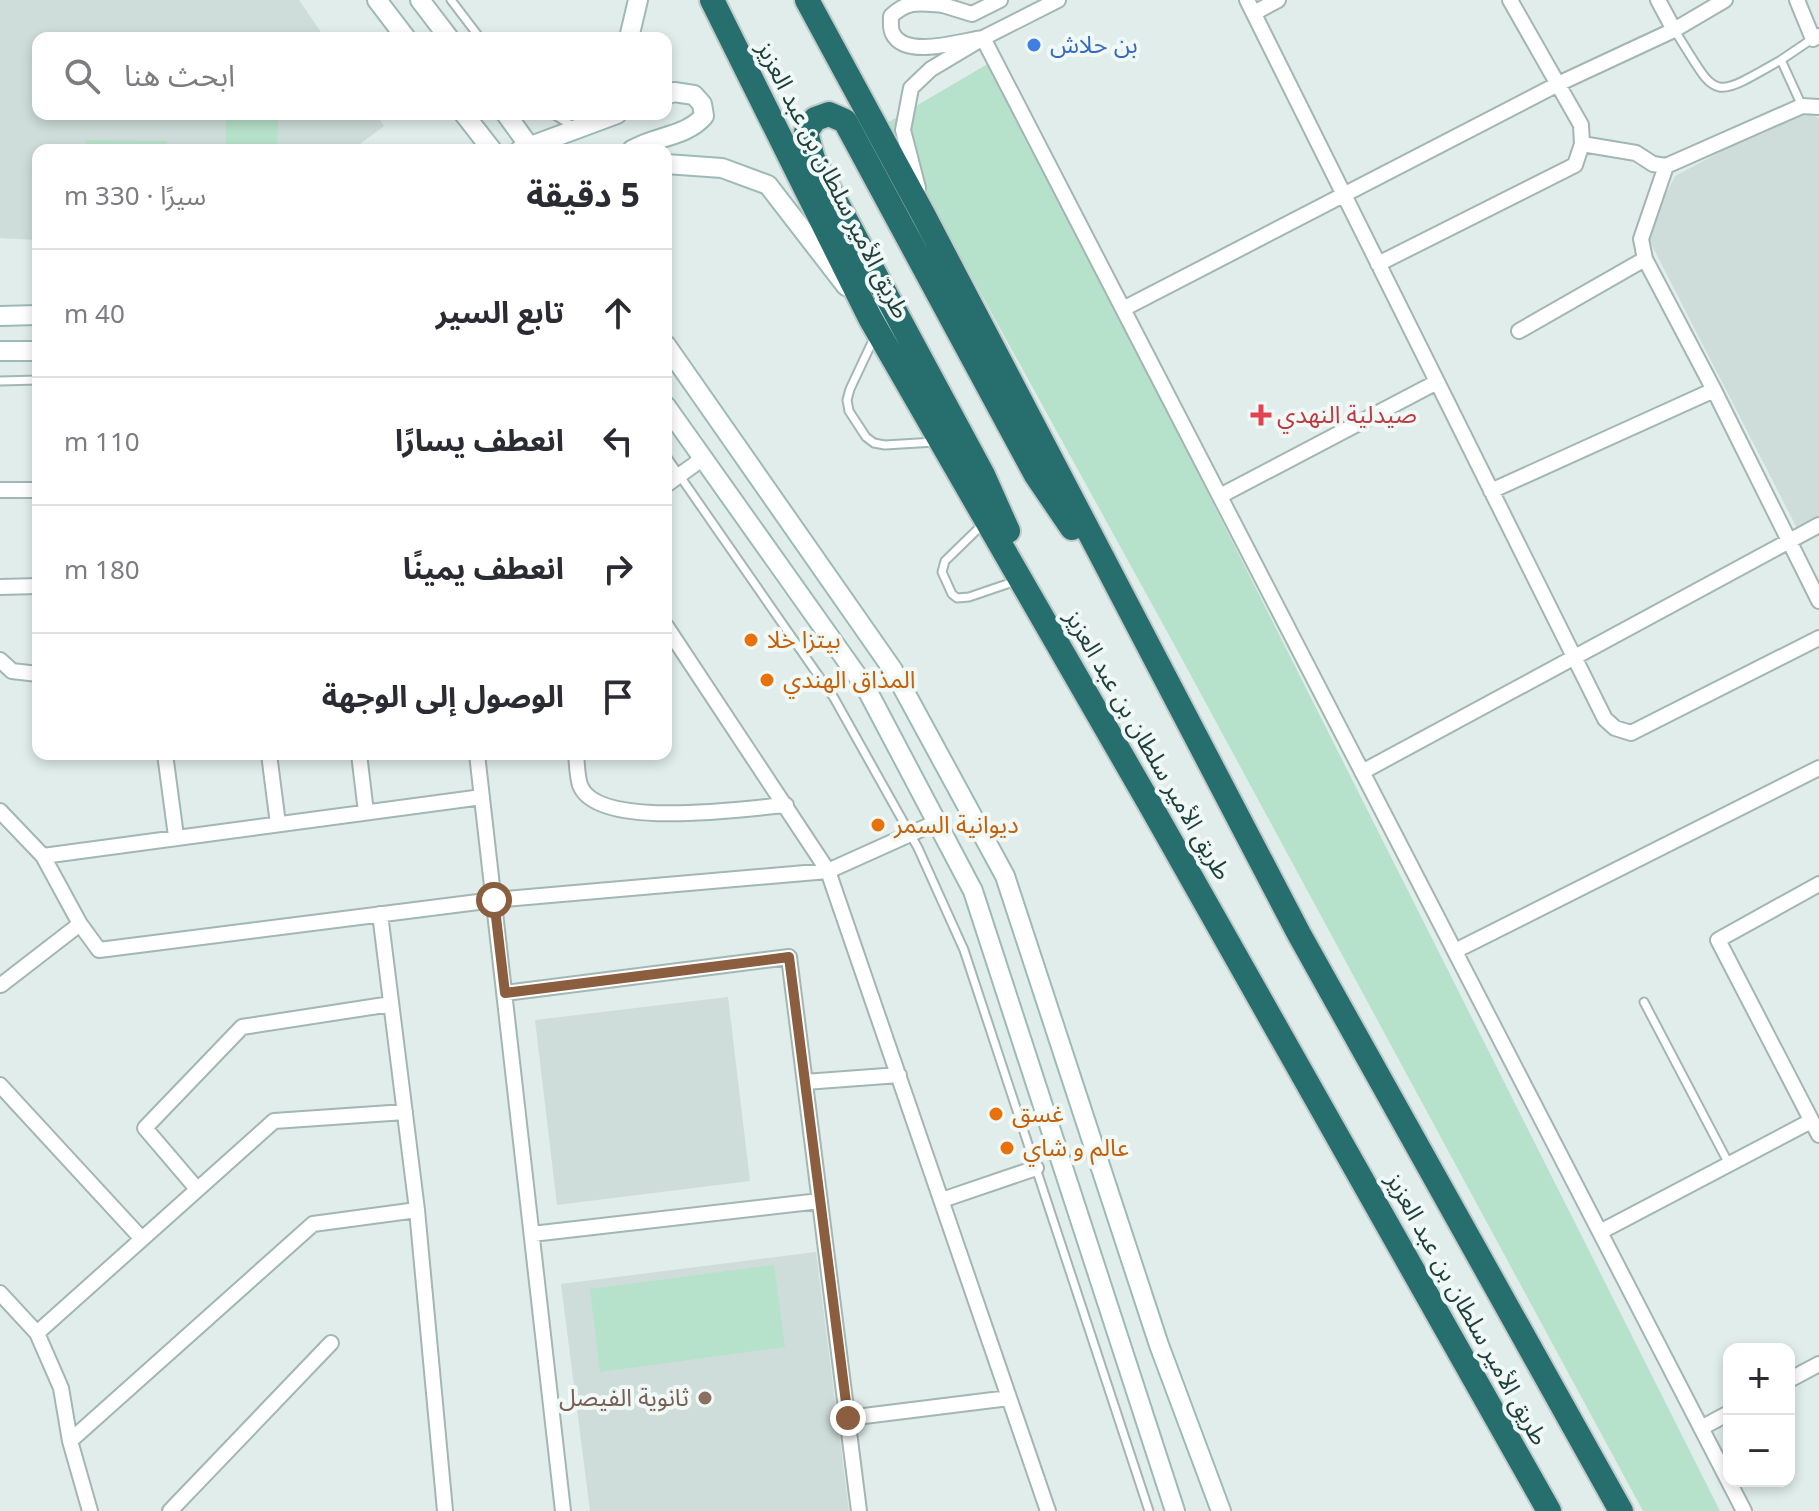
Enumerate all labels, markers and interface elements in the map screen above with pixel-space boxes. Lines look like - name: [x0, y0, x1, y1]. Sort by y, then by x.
- place label: بن حلاش: [1050, 27, 1138, 60]
- search box: [32, 32, 672, 120]
- street label: طريق الأمير سلطان بن عبد العزيز: [749, 34, 919, 324]
- marker: بن حلاش: [1025, 36, 1043, 54]
- icon: search: [60, 54, 104, 98]
- text: ابحث هنا: [124, 54, 235, 95]
- text: 5 دقيقة: [526, 171, 640, 217]
- text: سيرًا · 330 m: [64, 177, 206, 213]
- text: تابع السير: [436, 291, 564, 332]
- icon: ahead: [596, 291, 640, 335]
- text: 40 m: [64, 295, 125, 331]
- place label: صيدلية النهدي: [1277, 397, 1417, 434]
- marker: صيدلية النهدي: [1252, 406, 1270, 424]
- text: انعطف يسارًا: [395, 419, 564, 460]
- icon: left: [596, 419, 640, 463]
- text: 110 m: [64, 423, 140, 459]
- text: انعطف يمينًا: [403, 547, 564, 588]
- icon: right: [596, 547, 640, 591]
- text: 180 m: [64, 551, 140, 587]
- street label: طريق الأمير سلطان بن عبد العزيز: [1058, 602, 1240, 885]
- place label: بيتزا خلا: [767, 622, 841, 655]
- marker: بيتزا خلا: [742, 631, 760, 649]
- place label: المذاق الهندي: [783, 662, 915, 699]
- marker: المذاق الهندي: [758, 671, 776, 689]
- text: الوصول إلى الوجهة: [322, 675, 564, 716]
- icon: arrive: [596, 675, 640, 719]
- place label: ديوانية السمر: [893, 807, 1019, 840]
- marker: ديوانية السمر: [869, 816, 887, 834]
- route start: [476, 882, 512, 918]
- place label: غسق: [1012, 1096, 1064, 1129]
- marker: غسق: [987, 1105, 1005, 1123]
- place label: عالم و شاي: [1023, 1130, 1129, 1167]
- marker: عالم و شاي: [998, 1139, 1016, 1157]
- street label: طريق الأمير سلطان بن عبد العزيز: [1379, 1165, 1557, 1451]
- map controls: [1723, 1343, 1795, 1487]
- button: +: [1723, 1343, 1795, 1415]
- place label: ثانوية الفيصل: [559, 1380, 689, 1413]
- marker: ثانوية الفيصل: [696, 1389, 714, 1407]
- route end: [830, 1400, 866, 1436]
- button: −: [1723, 1415, 1795, 1487]

